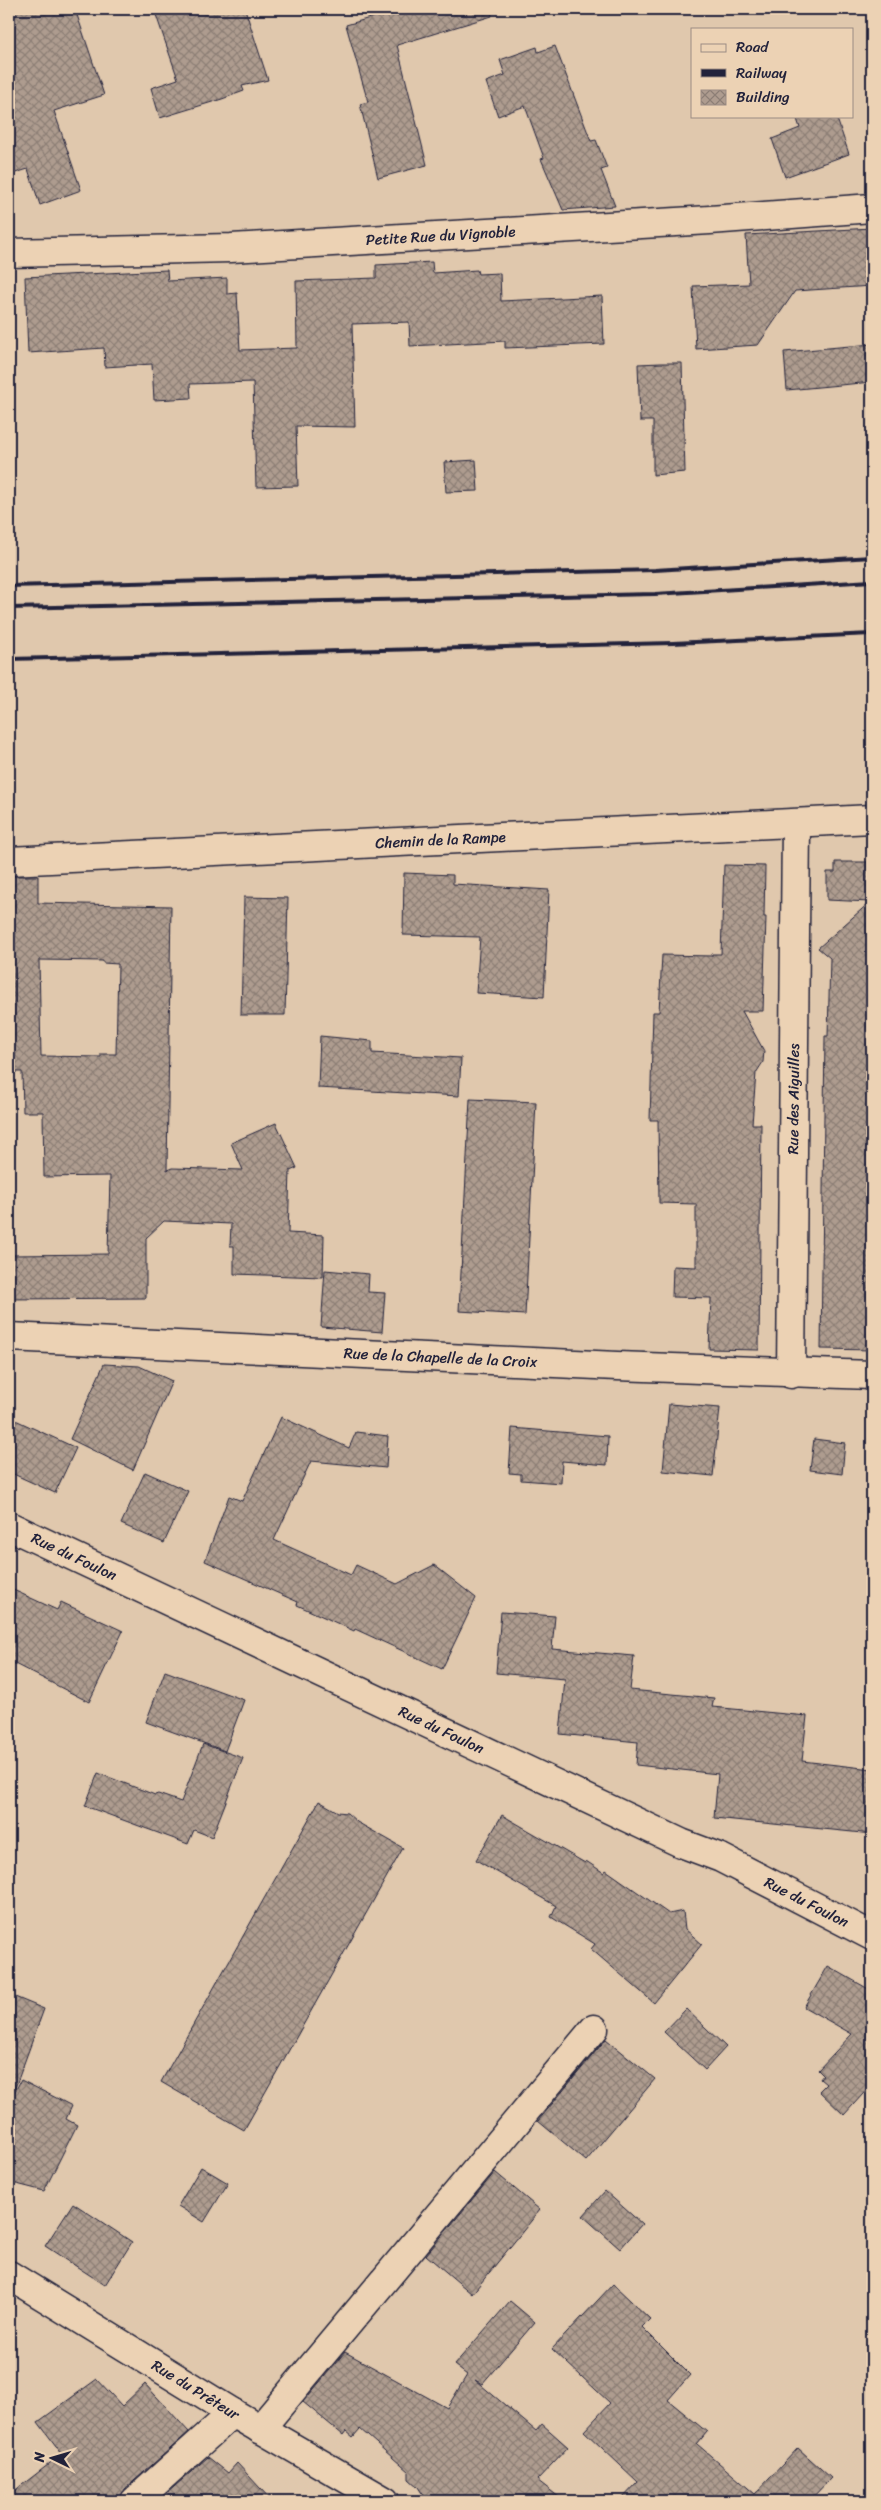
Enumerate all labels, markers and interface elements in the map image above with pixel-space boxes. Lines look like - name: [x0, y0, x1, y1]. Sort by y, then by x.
- legend: [691, 28, 854, 118]
- text: Road: [736, 34, 769, 60]
- text: Railway: [736, 60, 787, 86]
- text: Building: [736, 84, 790, 110]
- street label: Petite Rue du Vignoble: [365, 218, 516, 253]
- street label: Chemin de la Rampe: [375, 824, 506, 856]
- street label: Rue des Aiguilles: [780, 1043, 807, 1155]
- street label: Rue de la Chapelle de la Croix: [343, 1340, 538, 1375]
- street label: Rue du Foulon: [27, 1525, 121, 1588]
- street label: Rue du Foulon: [394, 1698, 489, 1761]
- street label: Rue du Foulon: [760, 1869, 854, 1935]
- street label: Rue du Prêteur: [146, 2353, 245, 2428]
- north arrow: [28, 2432, 78, 2482]
- text: N: [27, 2451, 52, 2464]

